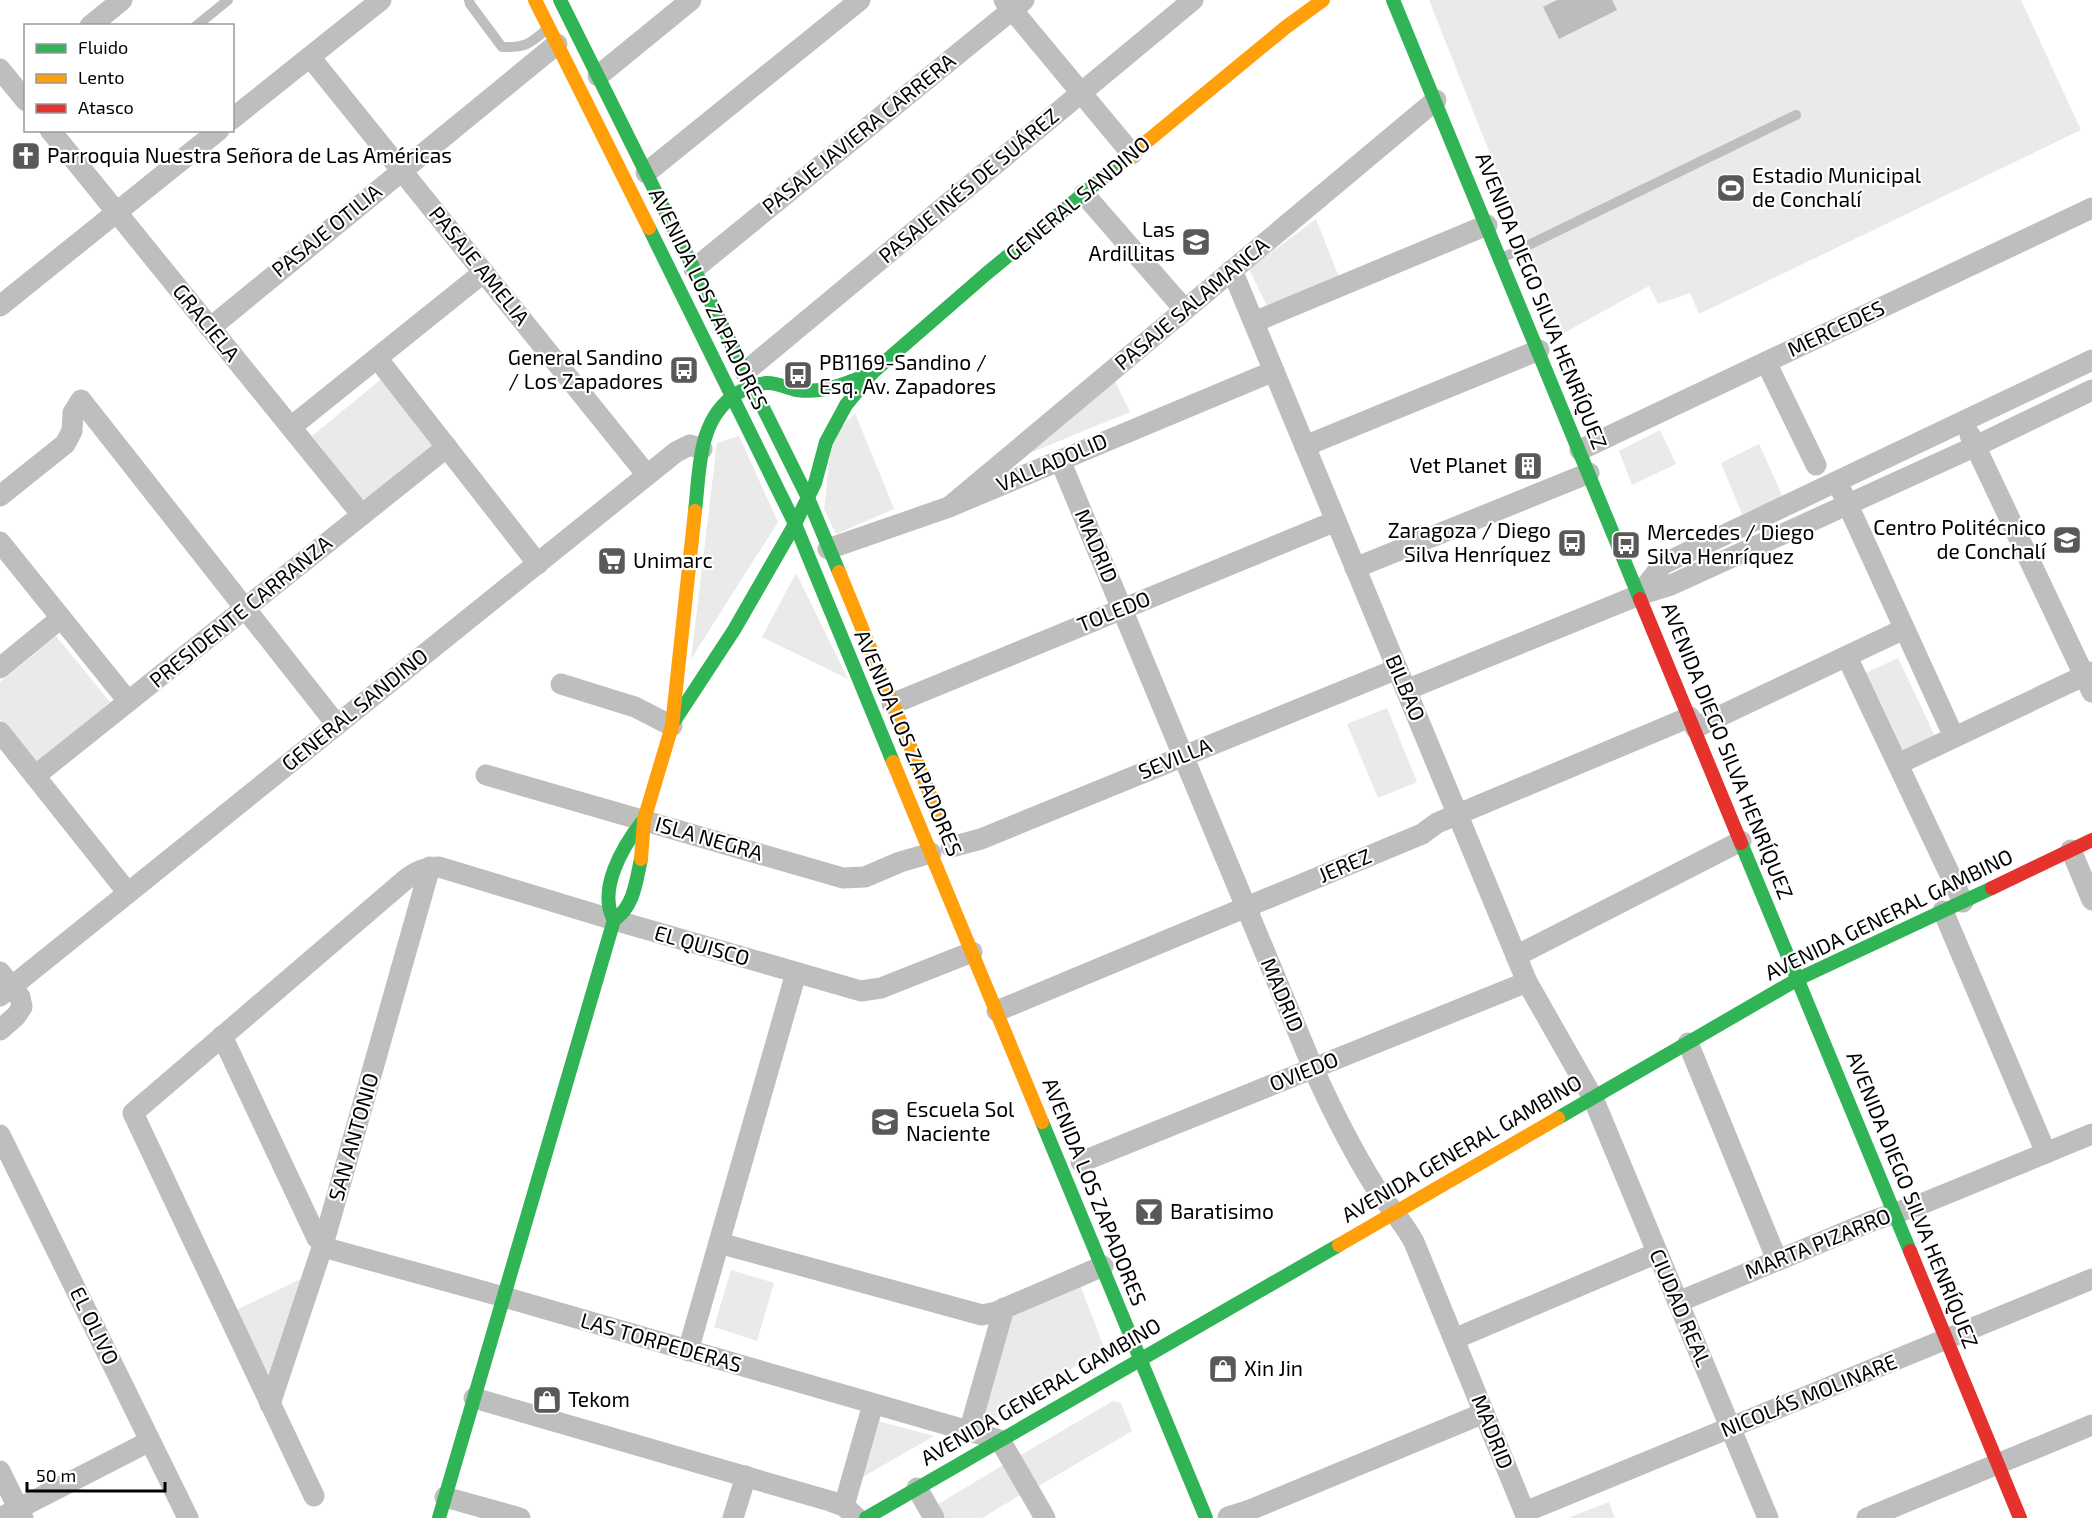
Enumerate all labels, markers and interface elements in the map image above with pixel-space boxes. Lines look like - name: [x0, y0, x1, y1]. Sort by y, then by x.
- legend: [24, 24, 234, 132]
- text: Fluido: [78, 36, 128, 58]
- street label: PASAJE JAVIERA CARRERA: [756, 47, 960, 218]
- text: Lento: [78, 66, 124, 88]
- text: Atasco: [78, 96, 134, 118]
- street label: PASAJE INÉS DE SUÁREZ: [873, 102, 1063, 268]
- street label: GENERAL SANDINO: [1000, 130, 1154, 265]
- church icon: Parroquia Nuestra Señora de Las Américas: [10, 140, 42, 172]
- place label: Parroquia Nuestra Señora de Las Américas: [47, 142, 452, 167]
- street label: AVENIDA DIEGO SILVA HENRÍQUEZ: [1470, 148, 1613, 453]
- place label: Estadio Municipal de Conchalí: [1752, 162, 1922, 211]
- sports icon: Estadio Municipal de Conchalí: [1715, 172, 1747, 204]
- street label: PASAJE OTILIA: [266, 178, 386, 282]
- street label: AVENIDA LOS ZAPADORES: [645, 183, 774, 413]
- street label: PASAJE AMELIA: [425, 201, 536, 329]
- place label: Las Ardillitas: [1089, 216, 1175, 265]
- school or university icon: Las Ardillitas: [1180, 226, 1212, 258]
- street label: PASAJE SALAMANCA: [1109, 231, 1273, 375]
- street label: GRACIELA: [168, 278, 246, 366]
- street label: MERCEDES: [1783, 294, 1888, 361]
- place label: General Sandino / Los Zapadores: [508, 344, 663, 393]
- place label: PB1169-Sandino / Esq. Av. Zapadores: [819, 349, 996, 398]
- bus stop icon: General Sandino / Los Zapadores: [668, 354, 700, 386]
- bus stop icon: PB1169-Sandino / Esq. Av. Zapadores: [782, 359, 814, 391]
- street label: VALLADOLID: [992, 427, 1111, 496]
- building icon: Vet Planet: [1512, 450, 1544, 482]
- place label: Vet Planet: [1409, 452, 1507, 477]
- street label: MADRID: [1071, 505, 1124, 586]
- place label: Centro Politécnico de Conchalí: [1873, 514, 2047, 563]
- place label: Zaragoza / Diego Silva Henríquez: [1388, 517, 1551, 566]
- place label: Mercedes / Diego Silva Henríquez: [1647, 519, 1814, 568]
- school or university icon: Centro Politécnico de Conchalí: [2051, 524, 2083, 556]
- bus stop icon: Zaragoza / Diego Silva Henríquez: [1556, 527, 1588, 559]
- bus stop icon: Mercedes / Diego Silva Henríquez: [1610, 529, 1642, 561]
- street label: PRESIDENTE CARRANZA: [144, 530, 336, 692]
- supermarket icon: Unimarc: [596, 545, 628, 577]
- place label: Unimarc: [633, 547, 713, 572]
- street label: TOLEDO: [1073, 585, 1154, 637]
- street label: AVENIDA DIEGO SILVA HENRÍQUEZ: [1656, 598, 1799, 903]
- street label: AVENIDA LOS ZAPADORES: [850, 625, 968, 859]
- street label: GENERAL SANDINO: [276, 642, 432, 775]
- street label: BILBAO: [1381, 651, 1431, 724]
- street label: SEVILLA: [1134, 732, 1215, 784]
- street label: ISLA NEGRA: [653, 810, 766, 865]
- street label: JEREZ: [1314, 842, 1375, 887]
- street label: AVENIDA GENERAL GAMBINO: [1760, 843, 2016, 985]
- street label: EL QUISCO: [652, 919, 753, 971]
- street label: MADRID: [1257, 954, 1310, 1035]
- street label: OVIEDO: [1265, 1046, 1341, 1096]
- street label: AVENIDA DIEGO SILVA HENRÍQUEZ: [1841, 1047, 1984, 1352]
- street label: AVENIDA GENERAL GAMBINO: [1337, 1069, 1586, 1227]
- street label: SAN ANTONIO: [322, 1070, 383, 1203]
- street label: AVENIDA LOS ZAPADORES: [1038, 1074, 1153, 1309]
- place label: Escuela Sol Naciente: [906, 1096, 1015, 1145]
- school or university icon: Escuela Sol Naciente: [869, 1106, 901, 1138]
- bar icon: Baratisimo: [1133, 1196, 1165, 1228]
- place label: Baratisimo: [1170, 1198, 1274, 1223]
- street label: MARTA PIZARRO: [1741, 1202, 1894, 1283]
- street label: CIUDAD REAL: [1645, 1245, 1718, 1370]
- street label: EL OLIVO: [66, 1282, 125, 1368]
- street label: LAS TORPEDERAS: [578, 1307, 745, 1377]
- street label: AVENIDA GENERAL GAMBINO: [916, 1312, 1165, 1470]
- street label: NICOLÁS MOLINARE: [1717, 1348, 1900, 1441]
- shop icon: Xin Jin: [1207, 1353, 1239, 1385]
- place label: Xin Jin: [1244, 1355, 1303, 1380]
- shop icon: Tekom: [531, 1384, 563, 1416]
- place label: Tekom: [568, 1386, 630, 1411]
- street label: MADRID: [1467, 1391, 1520, 1472]
- scale bar: [27, 1455, 165, 1493]
- text: 50 m: [36, 1464, 76, 1486]

